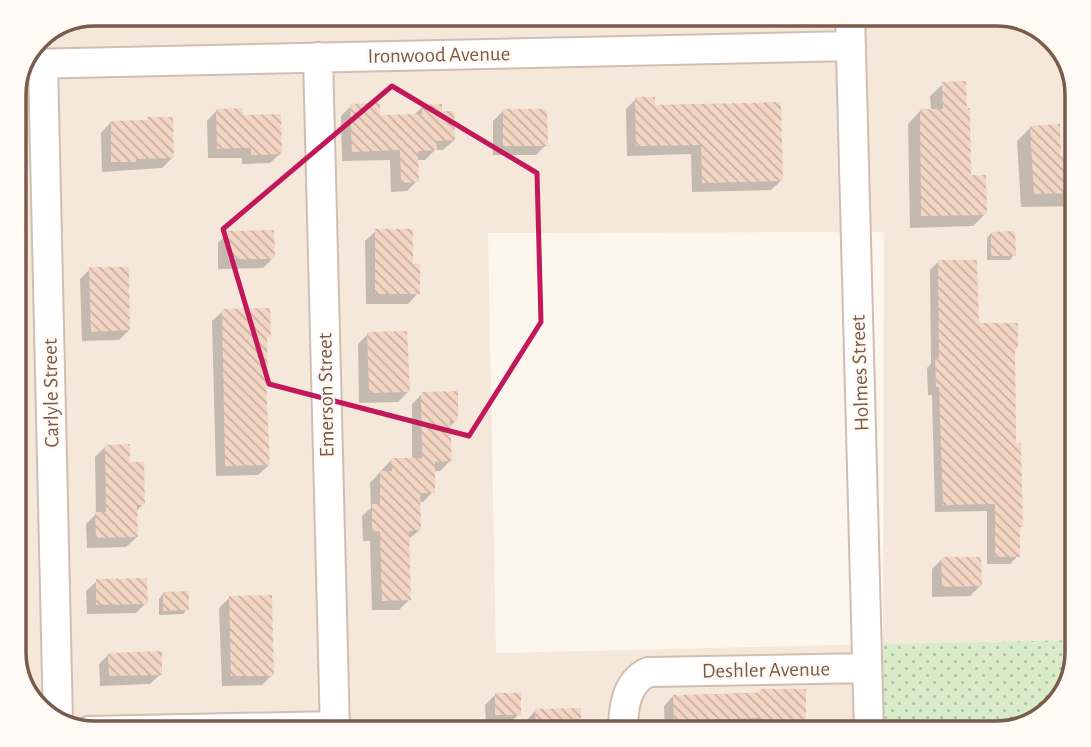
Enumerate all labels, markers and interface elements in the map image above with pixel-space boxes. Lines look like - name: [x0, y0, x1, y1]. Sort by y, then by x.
- street label: Ironwood Avenue: [367, 43, 511, 67]
- street label: Holmes Street: [847, 314, 873, 432]
- street label: Emerson Street: [314, 332, 338, 458]
- street label: Carlyle Street: [40, 338, 62, 448]
- street label: Deshler Avenue: [702, 658, 830, 682]

